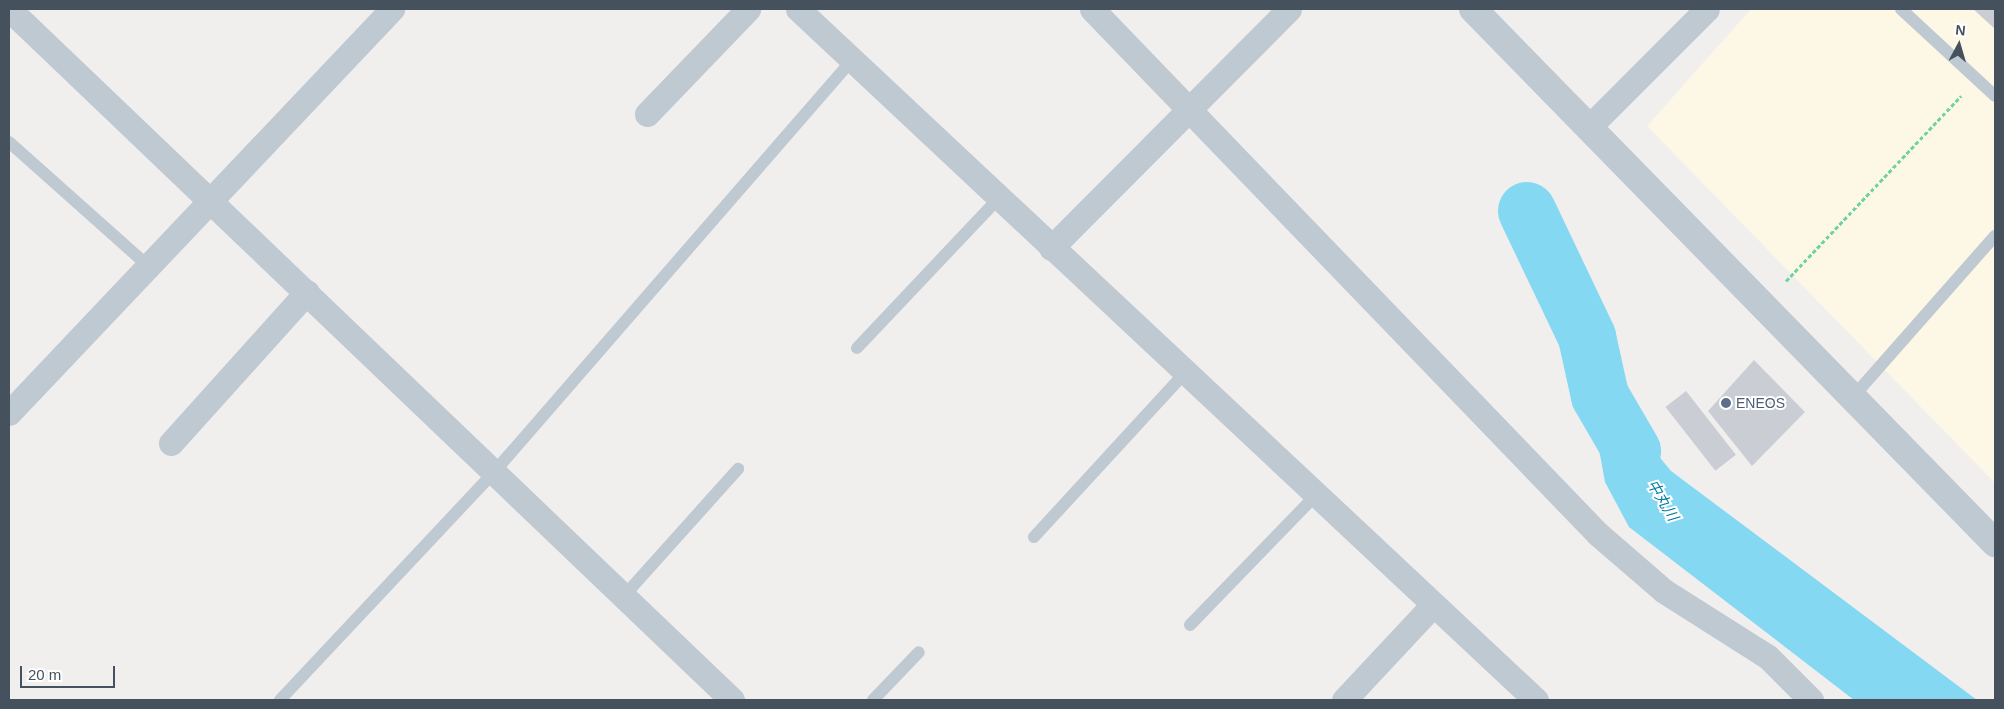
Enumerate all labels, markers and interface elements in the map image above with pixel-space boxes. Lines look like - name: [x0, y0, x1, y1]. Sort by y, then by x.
- north arrow: [1934, 20, 1984, 70]
- text: N: [1955, 22, 1966, 39]
- place label: ENEOS: [1736, 395, 1785, 411]
- marker: ENEOS: [1720, 397, 1732, 409]
- water label: 中丸川: [1644, 476, 1682, 524]
- scale bar: [22, 656, 118, 688]
- text: 20 m: [28, 666, 61, 683]

